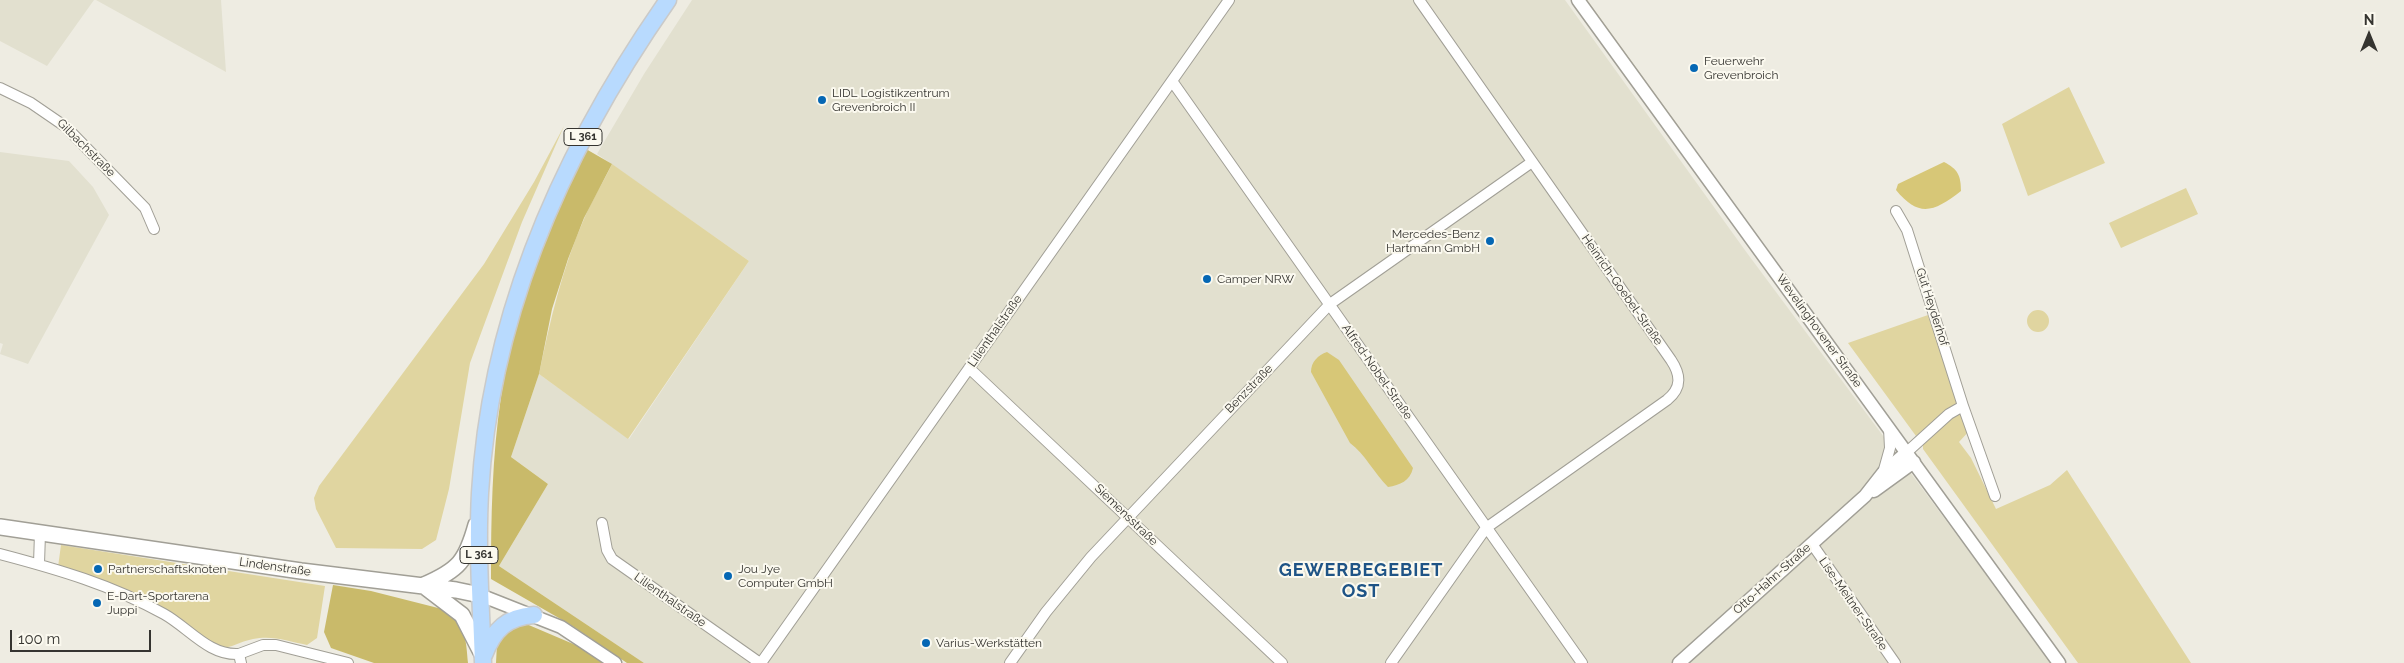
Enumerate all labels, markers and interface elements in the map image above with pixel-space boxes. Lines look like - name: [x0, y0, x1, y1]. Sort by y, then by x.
- north arrow: [2344, 10, 2394, 60]
- text: N: [2364, 12, 2374, 28]
- place label: Feuerwehr Grevenbroich: [1704, 54, 1778, 82]
- marker: Feuerwehr Grevenbroich: [1688, 62, 1700, 74]
- place label: LIDL Logistikzentrum Grevenbroich II: [832, 86, 950, 114]
- marker: LIDL Logistikzentrum Grevenbroich II: [816, 94, 828, 106]
- street label: Gilbachstraße: [54, 116, 118, 180]
- road number: L 361: [564, 128, 602, 146]
- place label: Mercedes-Benz Hartmann GmbH: [1386, 227, 1480, 255]
- street label: Heinrich-Goebel-Straße: [1578, 232, 1666, 348]
- marker: Mercedes-Benz Hartmann GmbH: [1484, 235, 1496, 247]
- street label: Gut Heyderhof: [1913, 266, 1951, 348]
- place label: Camper NRW: [1217, 272, 1294, 286]
- street label: Wevelinghovener Straße: [1773, 272, 1865, 390]
- marker: Camper NRW: [1201, 273, 1213, 285]
- street label: Lilienthalstraße: [965, 292, 1025, 370]
- street label: Alfred-Nobel-Straße: [1339, 321, 1415, 423]
- street label: Benzstraße: [1222, 362, 1276, 416]
- street label: Siemensstraße: [1092, 481, 1160, 549]
- street label: Otto-Hahn-Straße: [1730, 540, 1814, 618]
- road number: L 361: [460, 546, 498, 564]
- street label: Lindenstraße: [238, 555, 312, 579]
- street label: Lise-Meitner-Straße: [1816, 555, 1890, 653]
- district label: GEWERBEGEBIET OST: [1277, 560, 1445, 602]
- place label: Partnerschaftsknoten: [108, 562, 226, 576]
- place label: Jou Jye Computer GmbH: [738, 562, 833, 590]
- marker: Partnerschaftsknoten: [92, 563, 104, 575]
- street label: Lilienthalstraße: [631, 570, 709, 630]
- marker: Jou Jye Computer GmbH: [722, 570, 734, 582]
- place label: E-Dart-Sportarena Juppi: [107, 589, 209, 617]
- marker: E-Dart-Sportarena Juppi: [91, 597, 103, 609]
- scale bar: [12, 620, 154, 652]
- text: 100 m: [18, 630, 60, 648]
- place label: Varius-Werkstätten: [936, 636, 1042, 650]
- marker: Varius-Werkstätten: [920, 637, 932, 649]

